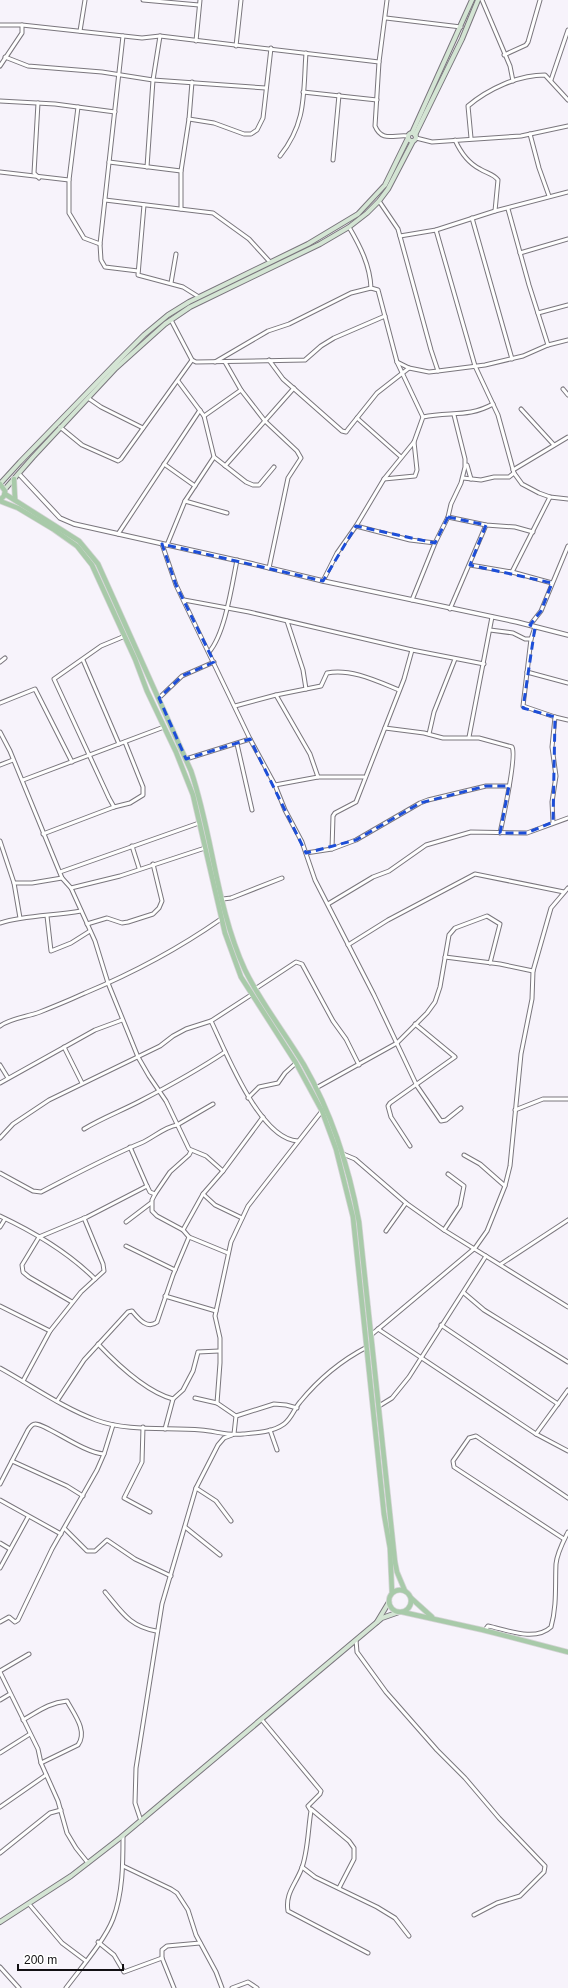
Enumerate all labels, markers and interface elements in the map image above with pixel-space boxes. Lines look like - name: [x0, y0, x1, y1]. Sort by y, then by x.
- scale bar: [18, 1946, 123, 1972]
- text: 200 m: [24, 1953, 57, 1967]

